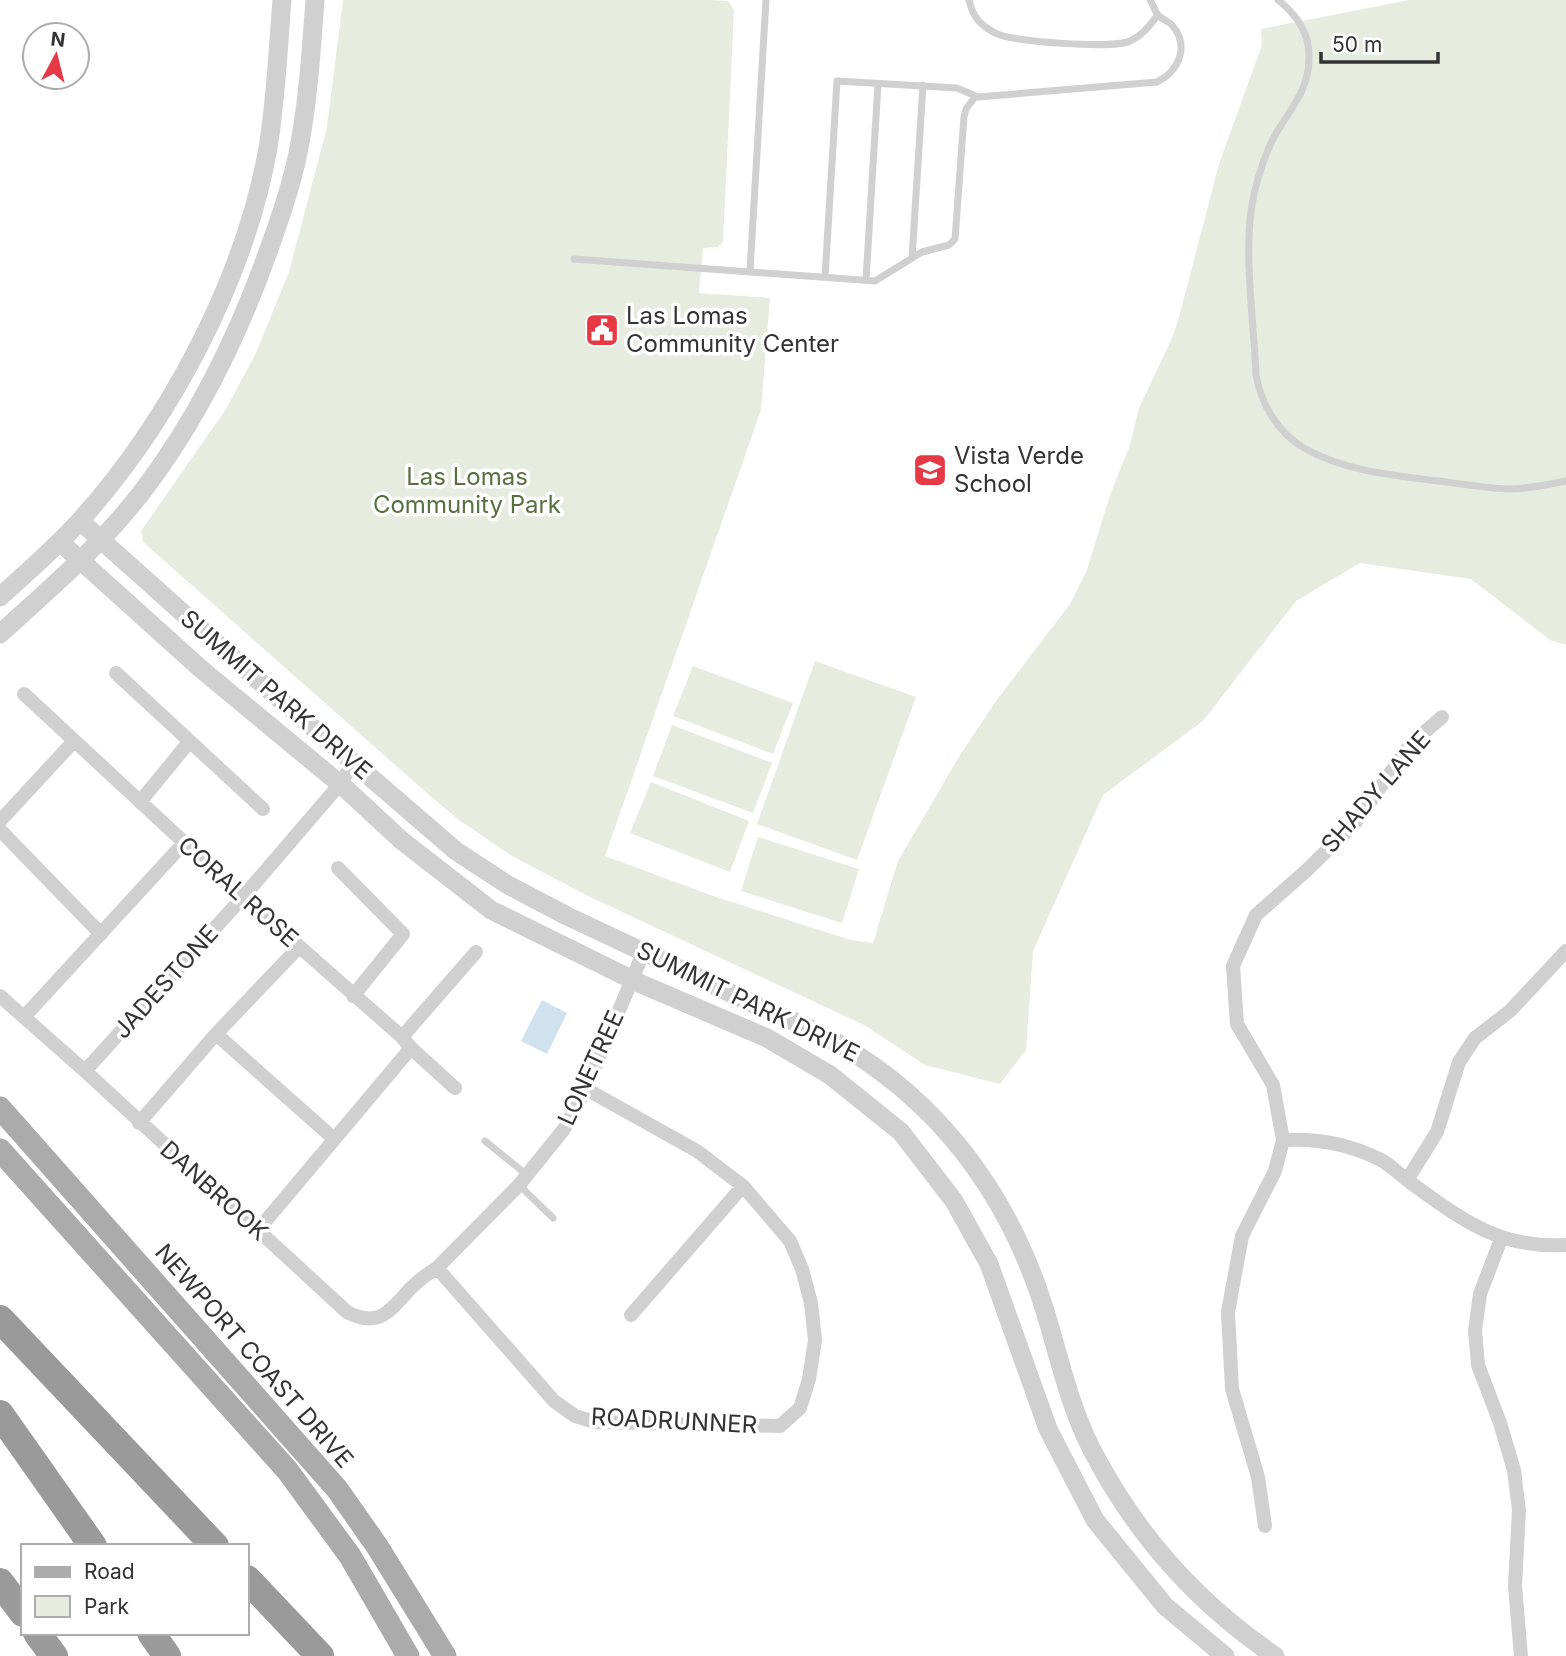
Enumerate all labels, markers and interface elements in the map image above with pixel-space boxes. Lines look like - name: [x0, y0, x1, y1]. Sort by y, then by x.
- north arrow: [21, 21, 91, 91]
- scale bar: [1321, 21, 1438, 65]
- text: N: [49, 27, 67, 52]
- text: 50 m: [1332, 32, 1382, 57]
- place label: Las Lomas Community Center: [626, 301, 839, 358]
- public building icon: Las Lomas Community Center: [583, 311, 621, 349]
- place label: Vista Verde School: [954, 441, 1084, 498]
- school or university icon: Vista Verde School: [911, 451, 949, 489]
- park label: Las Lomas Community Park: [373, 462, 561, 519]
- street label: SUMMIT PARK DRIVE: [175, 604, 378, 786]
- street label: SHADY LANE: [1315, 725, 1436, 859]
- street label: CORAL ROSE: [172, 830, 304, 953]
- street label: JADESTONE: [107, 919, 224, 1044]
- street label: SUMMIT PARK DRIVE: [632, 935, 864, 1068]
- street label: LONETREE: [551, 1006, 630, 1130]
- street label: DANBROOK: [154, 1135, 274, 1247]
- street label: NEWPORT COAST DRIVE: [149, 1238, 359, 1473]
- street label: ROADRUNNER: [590, 1402, 758, 1439]
- legend: [21, 1544, 248, 1635]
- text: Road: [84, 1559, 135, 1584]
- text: Park: [84, 1594, 129, 1619]

